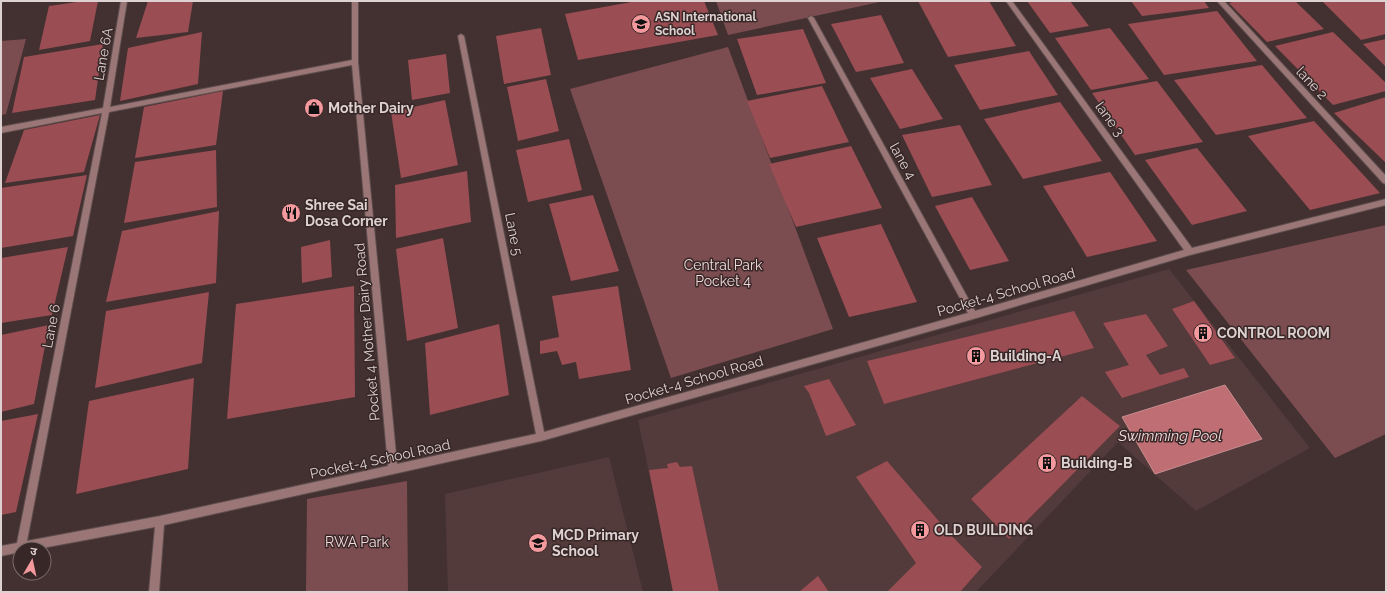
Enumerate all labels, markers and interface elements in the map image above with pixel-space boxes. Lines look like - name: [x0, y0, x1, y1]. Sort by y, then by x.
- place label: ASN International School: [655, 10, 757, 38]
- school or university icon: ASN International School: [630, 13, 652, 35]
- street label: Lane 6A: [90, 26, 116, 82]
- street label: lane 2: [1293, 63, 1331, 103]
- shop icon: Mother Dairy: [303, 97, 325, 119]
- street label: lane 3: [1092, 99, 1128, 139]
- place label: Mother Dairy: [328, 100, 414, 116]
- street label: lane 4: [887, 140, 920, 182]
- place label: Shree Sai Dosa Corner: [305, 197, 388, 229]
- restaurant icon: Shree Sai Dosa Corner: [280, 202, 302, 224]
- street label: Lane 5: [502, 211, 526, 257]
- street label: Pocket 4 Mother Dairy Road: [351, 242, 383, 422]
- park label: Central Park Pocket 4: [684, 257, 763, 289]
- street label: Pocket-4 School Road: [935, 265, 1077, 319]
- street label: Lane 6: [39, 303, 63, 349]
- building icon: CONTROL ROOM: [1192, 322, 1214, 344]
- place label: CONTROL ROOM: [1217, 325, 1330, 341]
- building icon: Building-A: [965, 345, 987, 367]
- place label: Building-A: [990, 348, 1062, 364]
- street label: Pocket-4 School Road: [623, 353, 765, 407]
- water label: Swimming Pool: [1117, 427, 1222, 445]
- street label: Pocket-4 School Road: [308, 436, 452, 482]
- building icon: Building-B: [1036, 452, 1058, 474]
- place label: Building-B: [1061, 455, 1133, 471]
- building icon: OLD BUILDING: [909, 519, 931, 541]
- place label: OLD BUILDING: [934, 522, 1033, 538]
- place label: MCD Primary School: [552, 527, 639, 559]
- school or university icon: MCD Primary School: [527, 532, 549, 554]
- park label: RWA Park: [325, 534, 390, 550]
- north arrow: [12, 541, 52, 581]
- text: उ: [29, 545, 38, 559]

